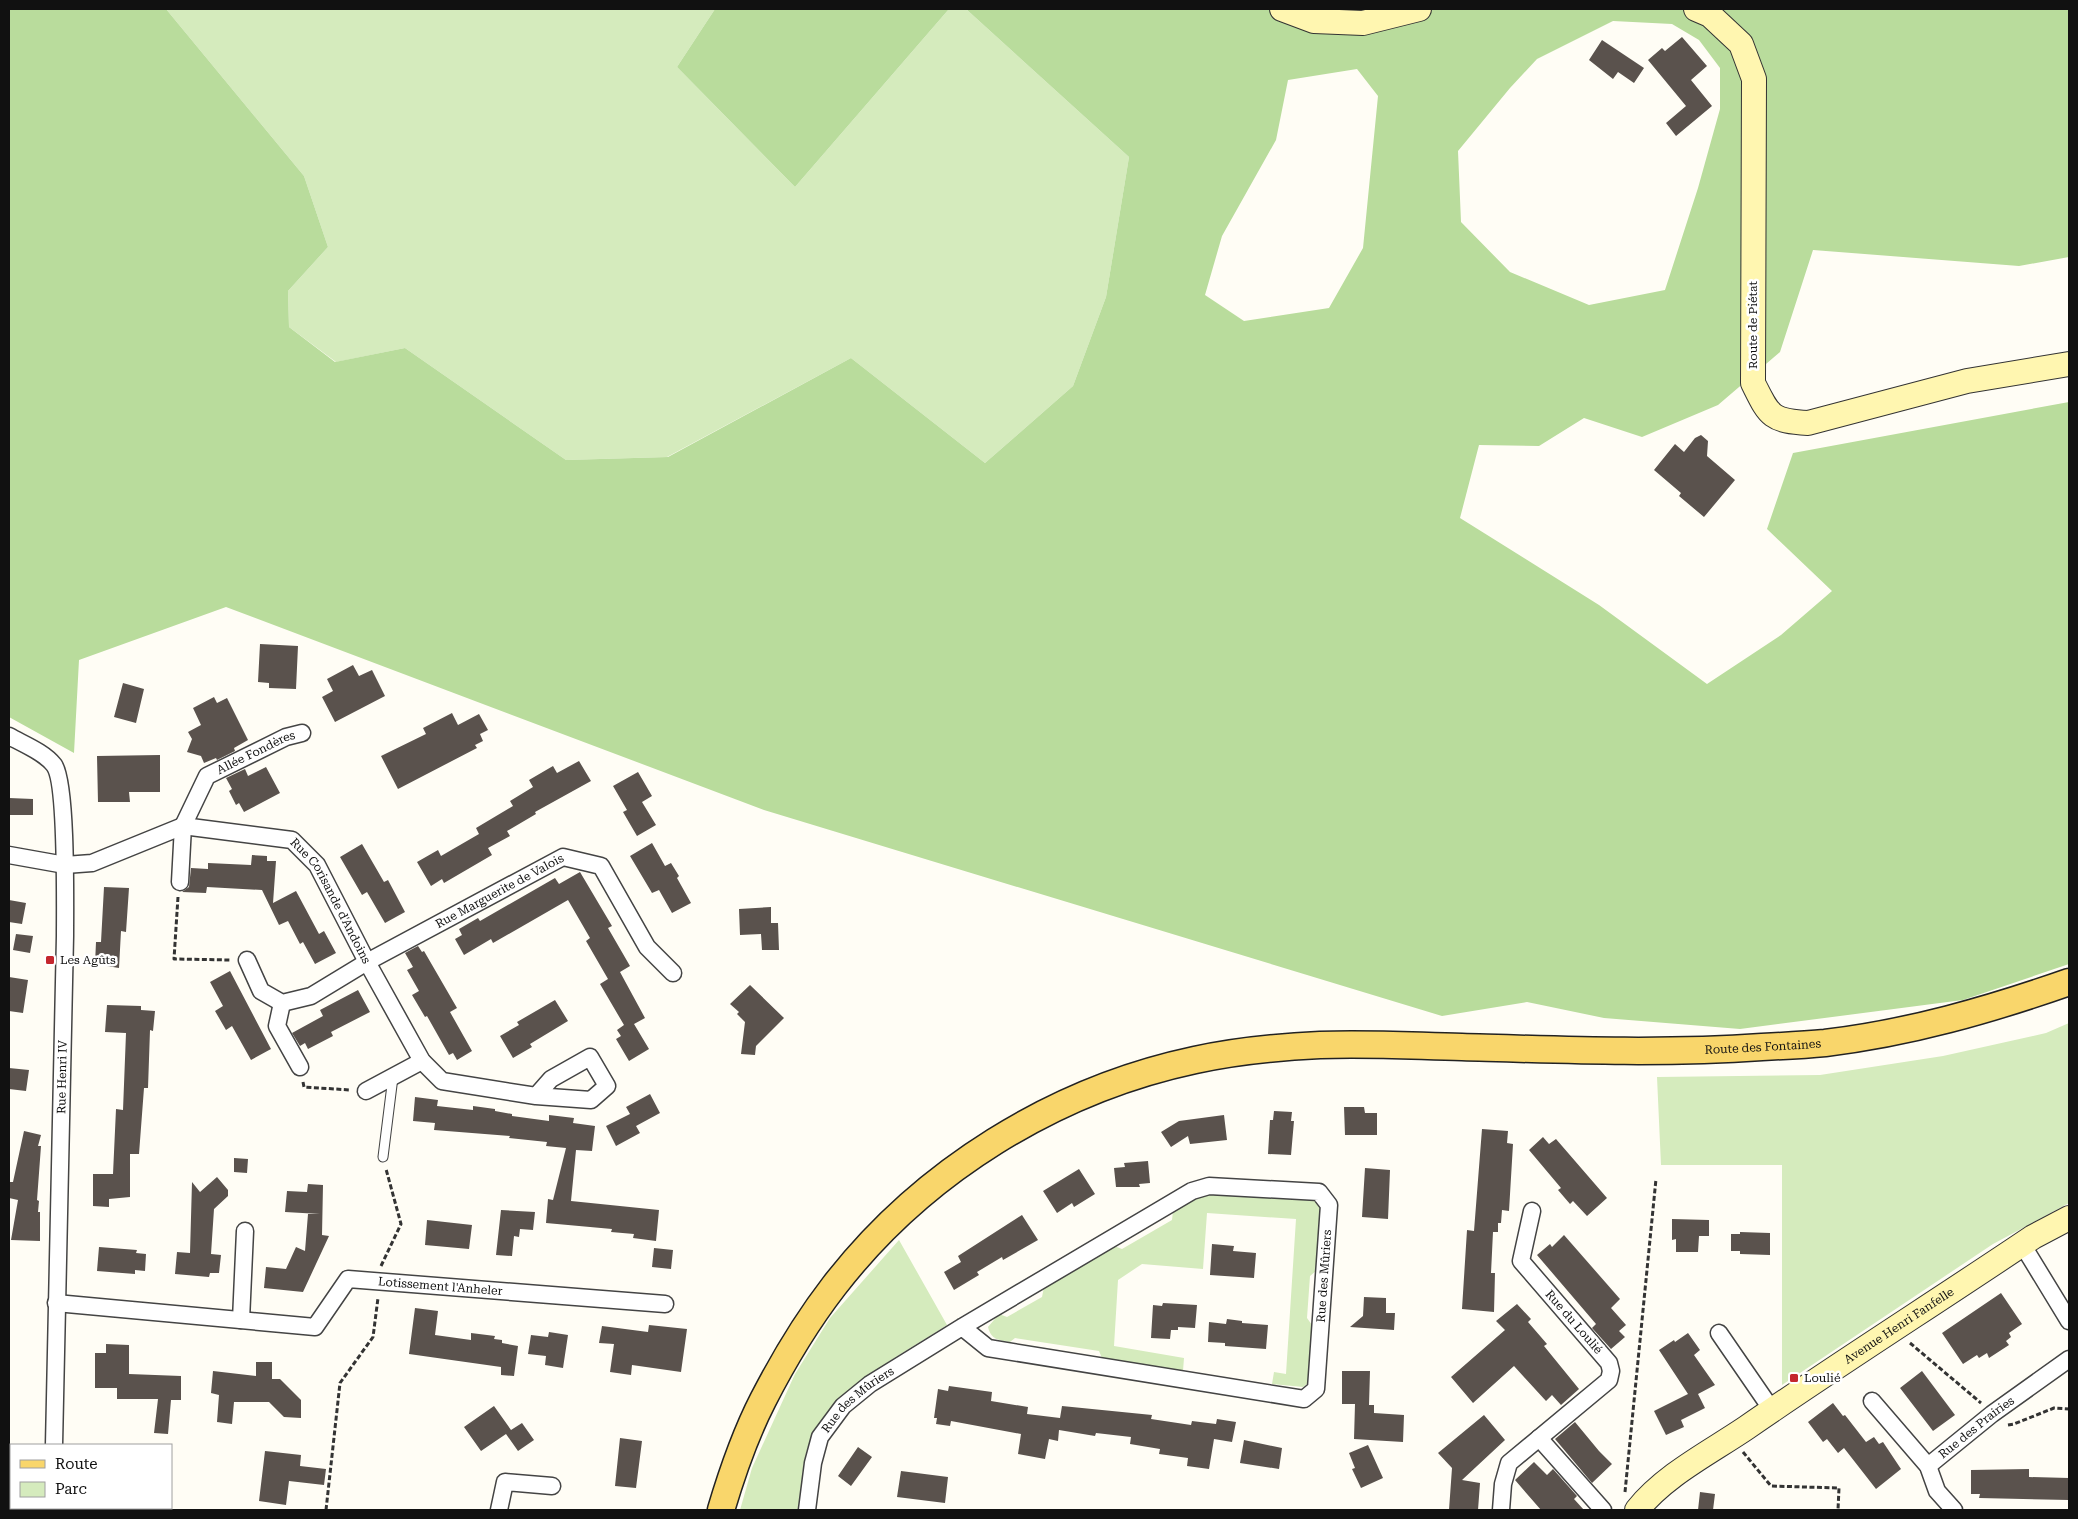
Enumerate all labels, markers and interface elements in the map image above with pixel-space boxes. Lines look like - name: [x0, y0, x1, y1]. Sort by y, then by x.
- street label: Route de Piétat: [1746, 281, 1760, 369]
- street label: Allée Fondères: [214, 728, 297, 777]
- street label: Rue Corisande d'Andoins: [287, 835, 374, 966]
- street label: Rue Marguerite de Valois: [433, 851, 567, 931]
- place label: Les Agûts: [60, 953, 116, 967]
- marker: Les Agûts: [44, 954, 56, 966]
- street label: Route des Fontaines: [1704, 1036, 1822, 1057]
- street label: Rue Henri IV: [54, 1039, 70, 1114]
- street label: Rue des Mûriers: [1314, 1229, 1334, 1323]
- street label: Lotissement l'Anheler: [378, 1274, 503, 1298]
- street label: Avenue Henri Fanfelle: [1842, 1284, 1957, 1367]
- street label: Rue du Loulié: [1543, 1287, 1606, 1357]
- street label: Rue des Mûriers: [819, 1364, 897, 1435]
- place label: Loulié: [1804, 1371, 1841, 1385]
- marker: Loulié: [1788, 1372, 1800, 1384]
- street label: Rue des Prairies: [1936, 1393, 2017, 1461]
- legend: [10, 1444, 172, 1509]
- text: Route: [55, 1455, 97, 1473]
- text: Parc: [55, 1480, 87, 1498]

